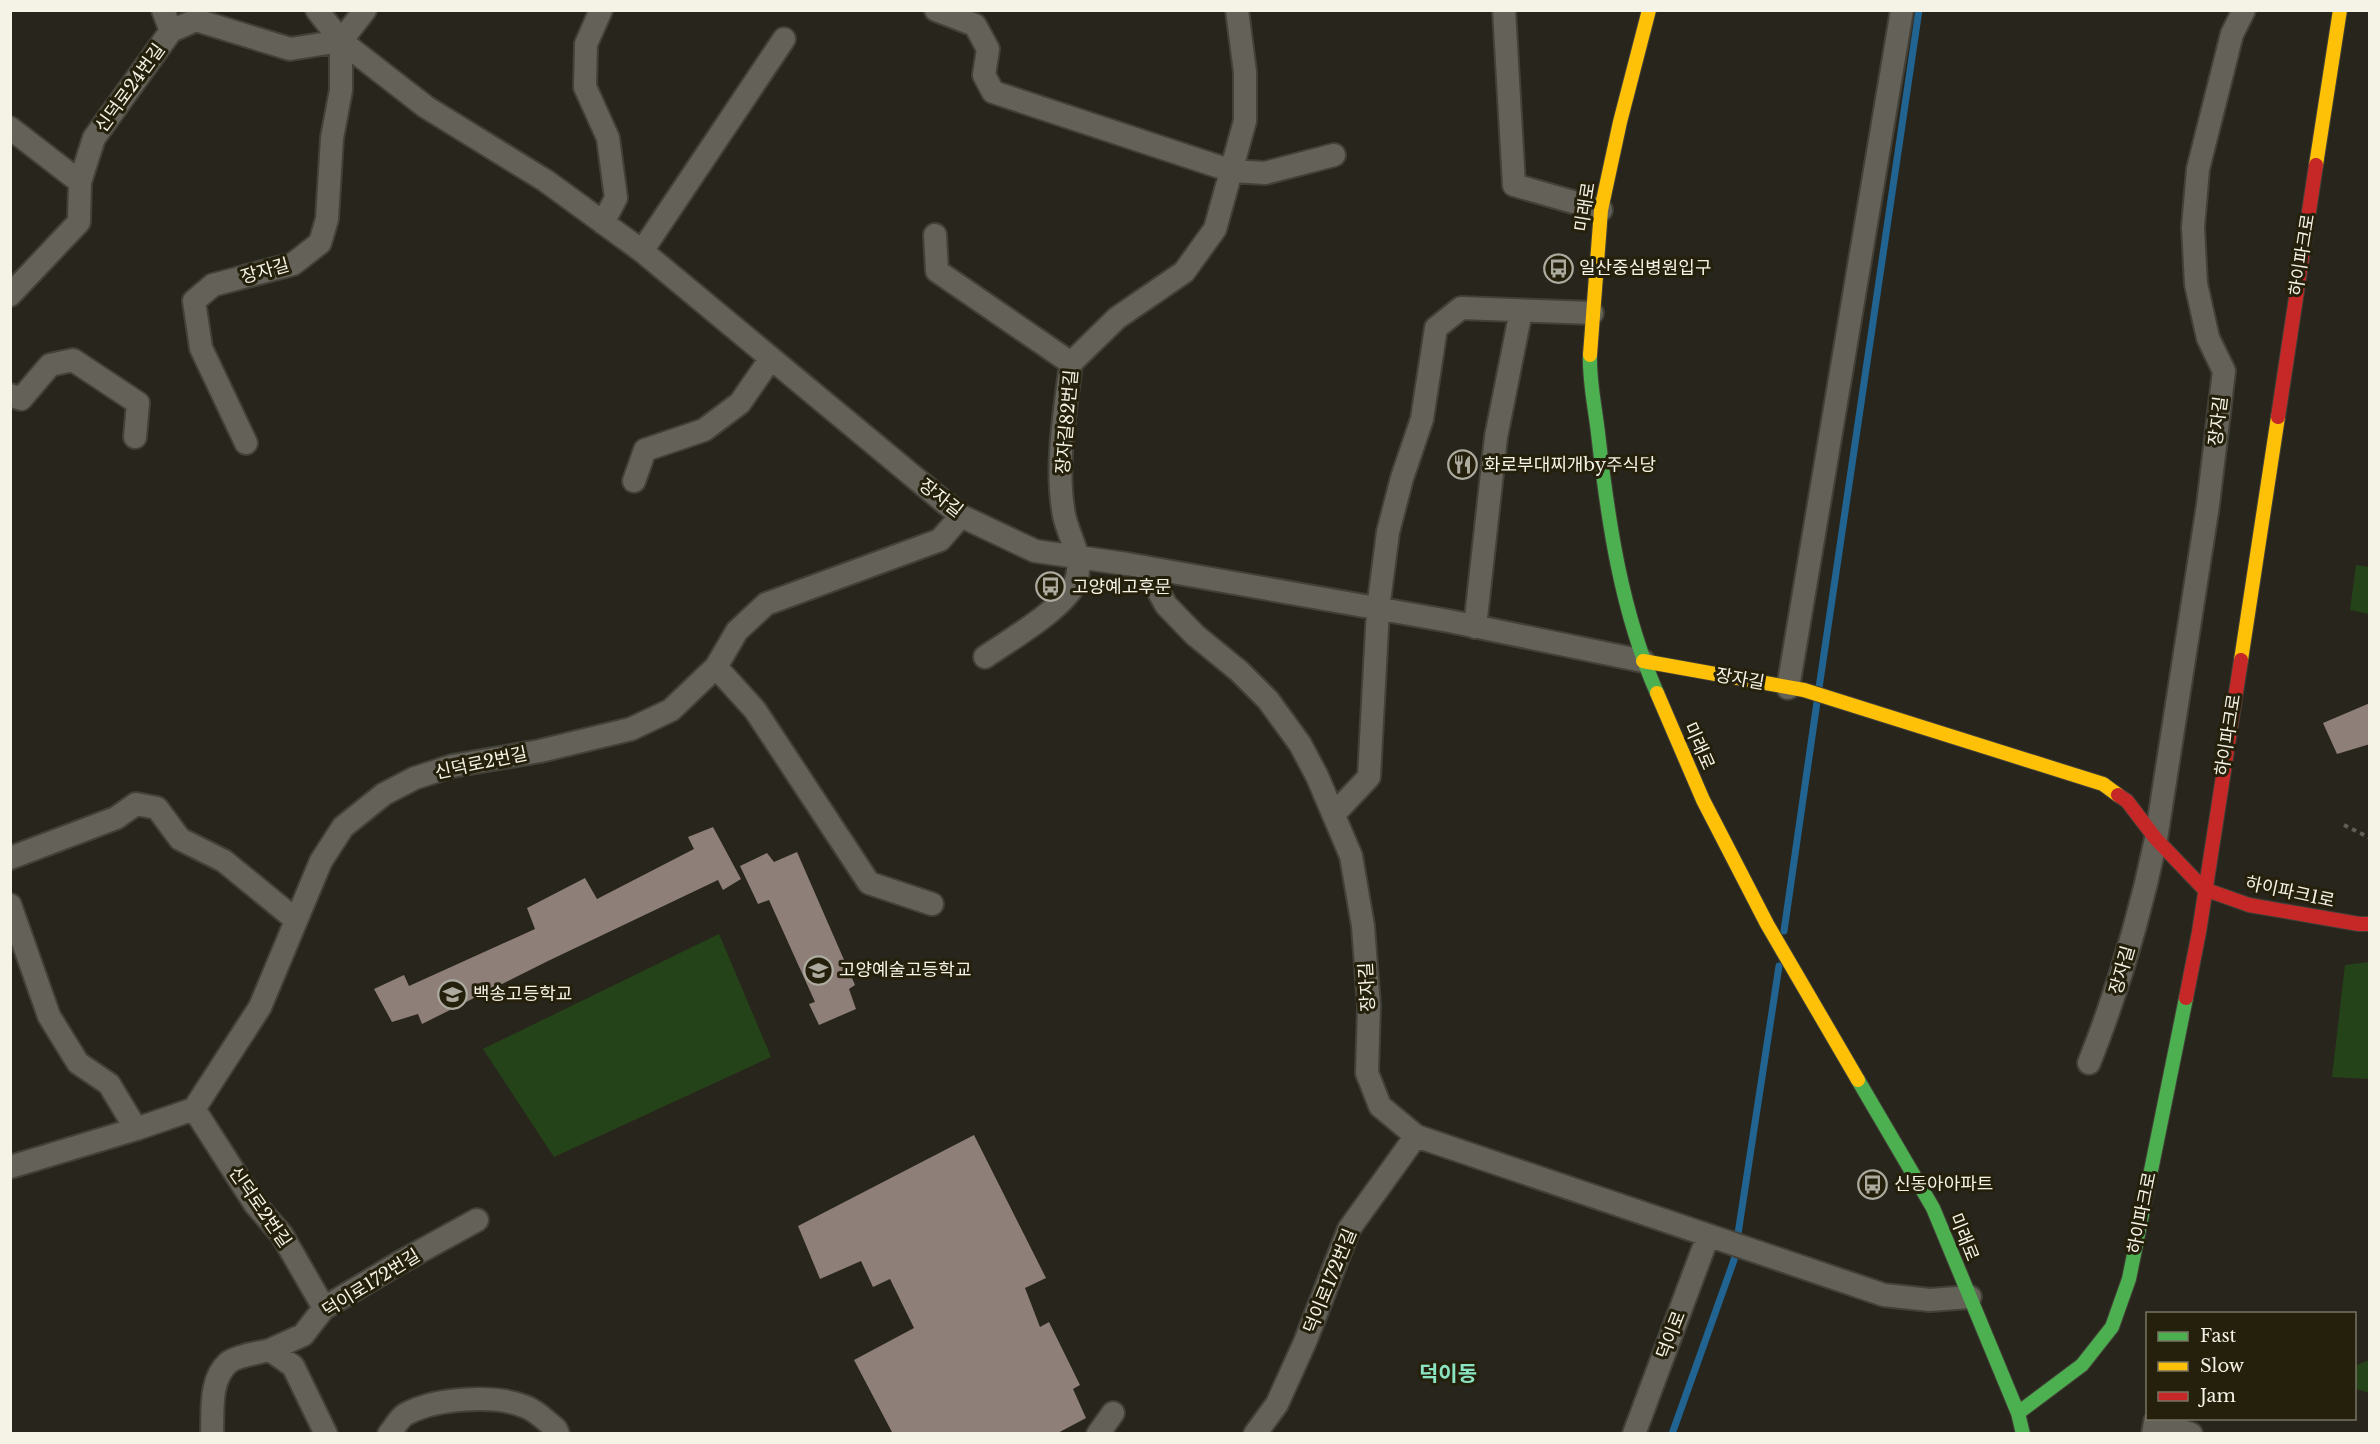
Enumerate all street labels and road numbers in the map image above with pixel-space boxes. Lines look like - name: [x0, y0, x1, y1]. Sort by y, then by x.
- street label: 신덕로24번길: [90, 39, 170, 137]
- street label: 미래로: [1570, 181, 1600, 233]
- street label: 하이파크로: [2285, 212, 2319, 298]
- street label: 장자길: [238, 254, 292, 288]
- street label: 장자길82번길: [1051, 369, 1083, 475]
- street label: 장자길: [2204, 395, 2232, 447]
- street label: 장자길: [915, 474, 967, 522]
- street label: 장자길: [1714, 664, 1766, 694]
- street label: 하이파크로: [2211, 692, 2245, 778]
- street label: 미래로: [1679, 719, 1719, 773]
- street label: 신덕로2번길: [433, 742, 529, 784]
- street label: 하이파크1로: [2243, 872, 2337, 912]
- street label: 장자길: [2105, 943, 2139, 997]
- street label: 장자길: [1355, 962, 1379, 1012]
- street label: 신덕로2번길: [224, 1162, 296, 1252]
- street label: 하이파크로: [2123, 1170, 2161, 1256]
- street label: 미래로: [1944, 1210, 1984, 1264]
- street label: 덕이로172번길: [1299, 1225, 1361, 1337]
- street label: 덕이로172번길: [318, 1244, 424, 1322]
- street label: 덕이로: [1652, 1308, 1690, 1362]

